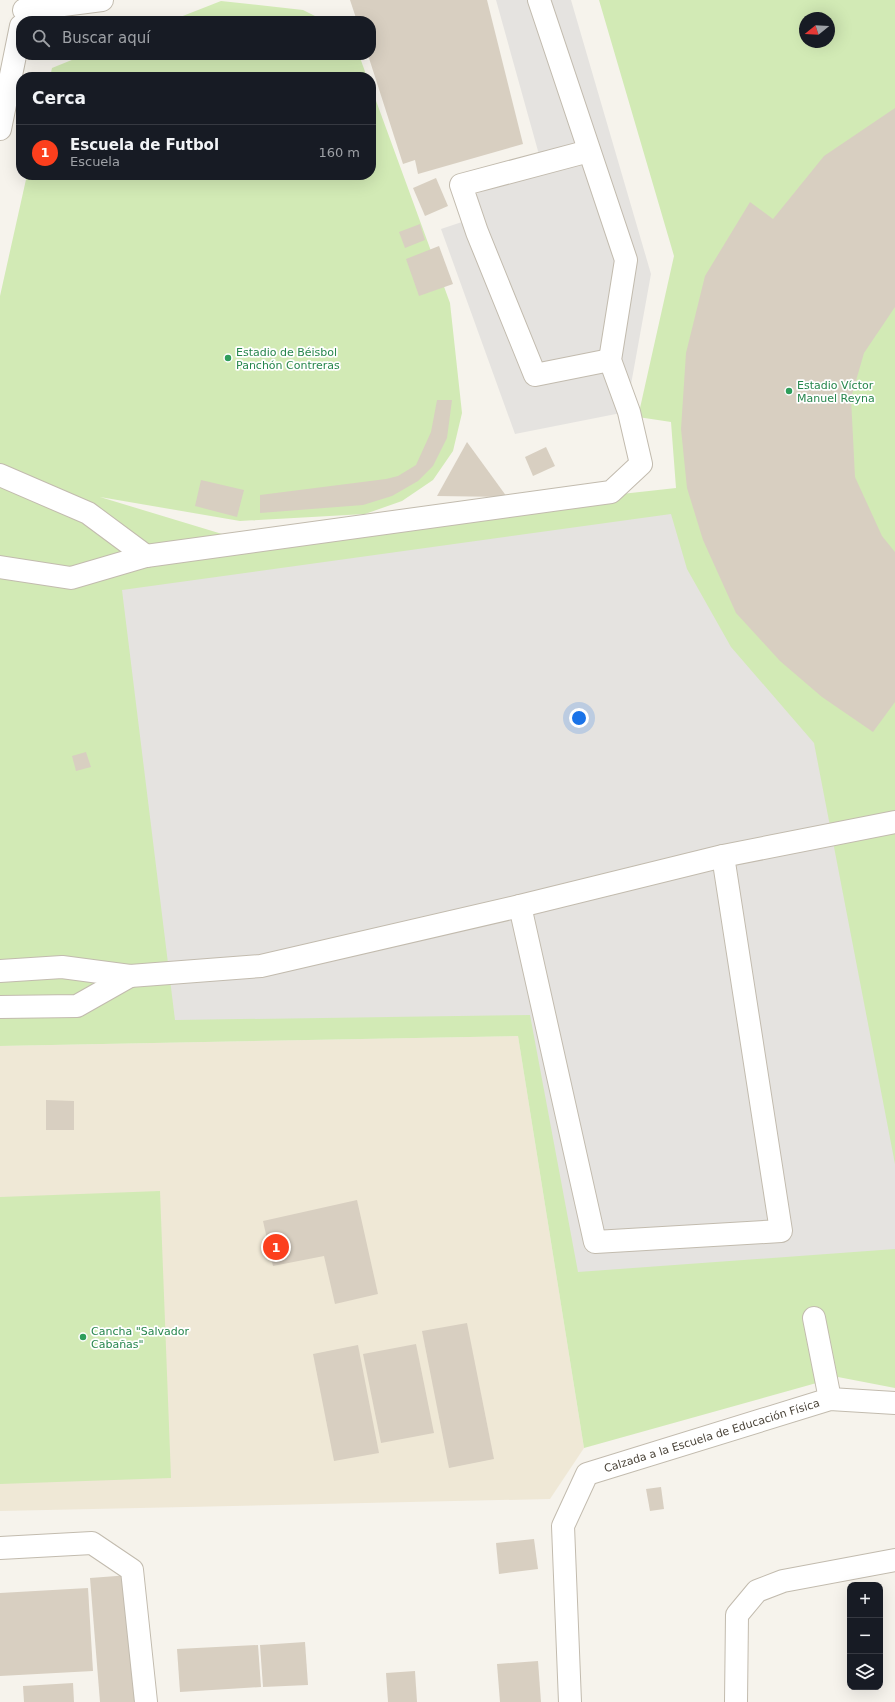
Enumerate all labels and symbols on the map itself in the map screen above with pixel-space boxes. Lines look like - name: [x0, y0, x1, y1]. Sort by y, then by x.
- north arrow: [799, 12, 835, 48]
- place label: Estadio de Béisbol Panchón Contreras: [236, 346, 340, 372]
- marker: Estadio de Béisbol Panchón Contreras: [223, 353, 233, 363]
- place label: Estadio Víctor Manuel Reyna: [797, 379, 875, 405]
- marker: Estadio Víctor Manuel Reyna: [784, 386, 794, 396]
- your location: [569, 708, 589, 728]
- pin: 1: [263, 1232, 289, 1262]
- place label: Cancha "Salvador Cabañas": [91, 1325, 189, 1351]
- marker: Cancha "Salvador Cabañas": [78, 1332, 88, 1342]
- street label: Calzada a la Escuela de Educación Física: [602, 1396, 821, 1475]

